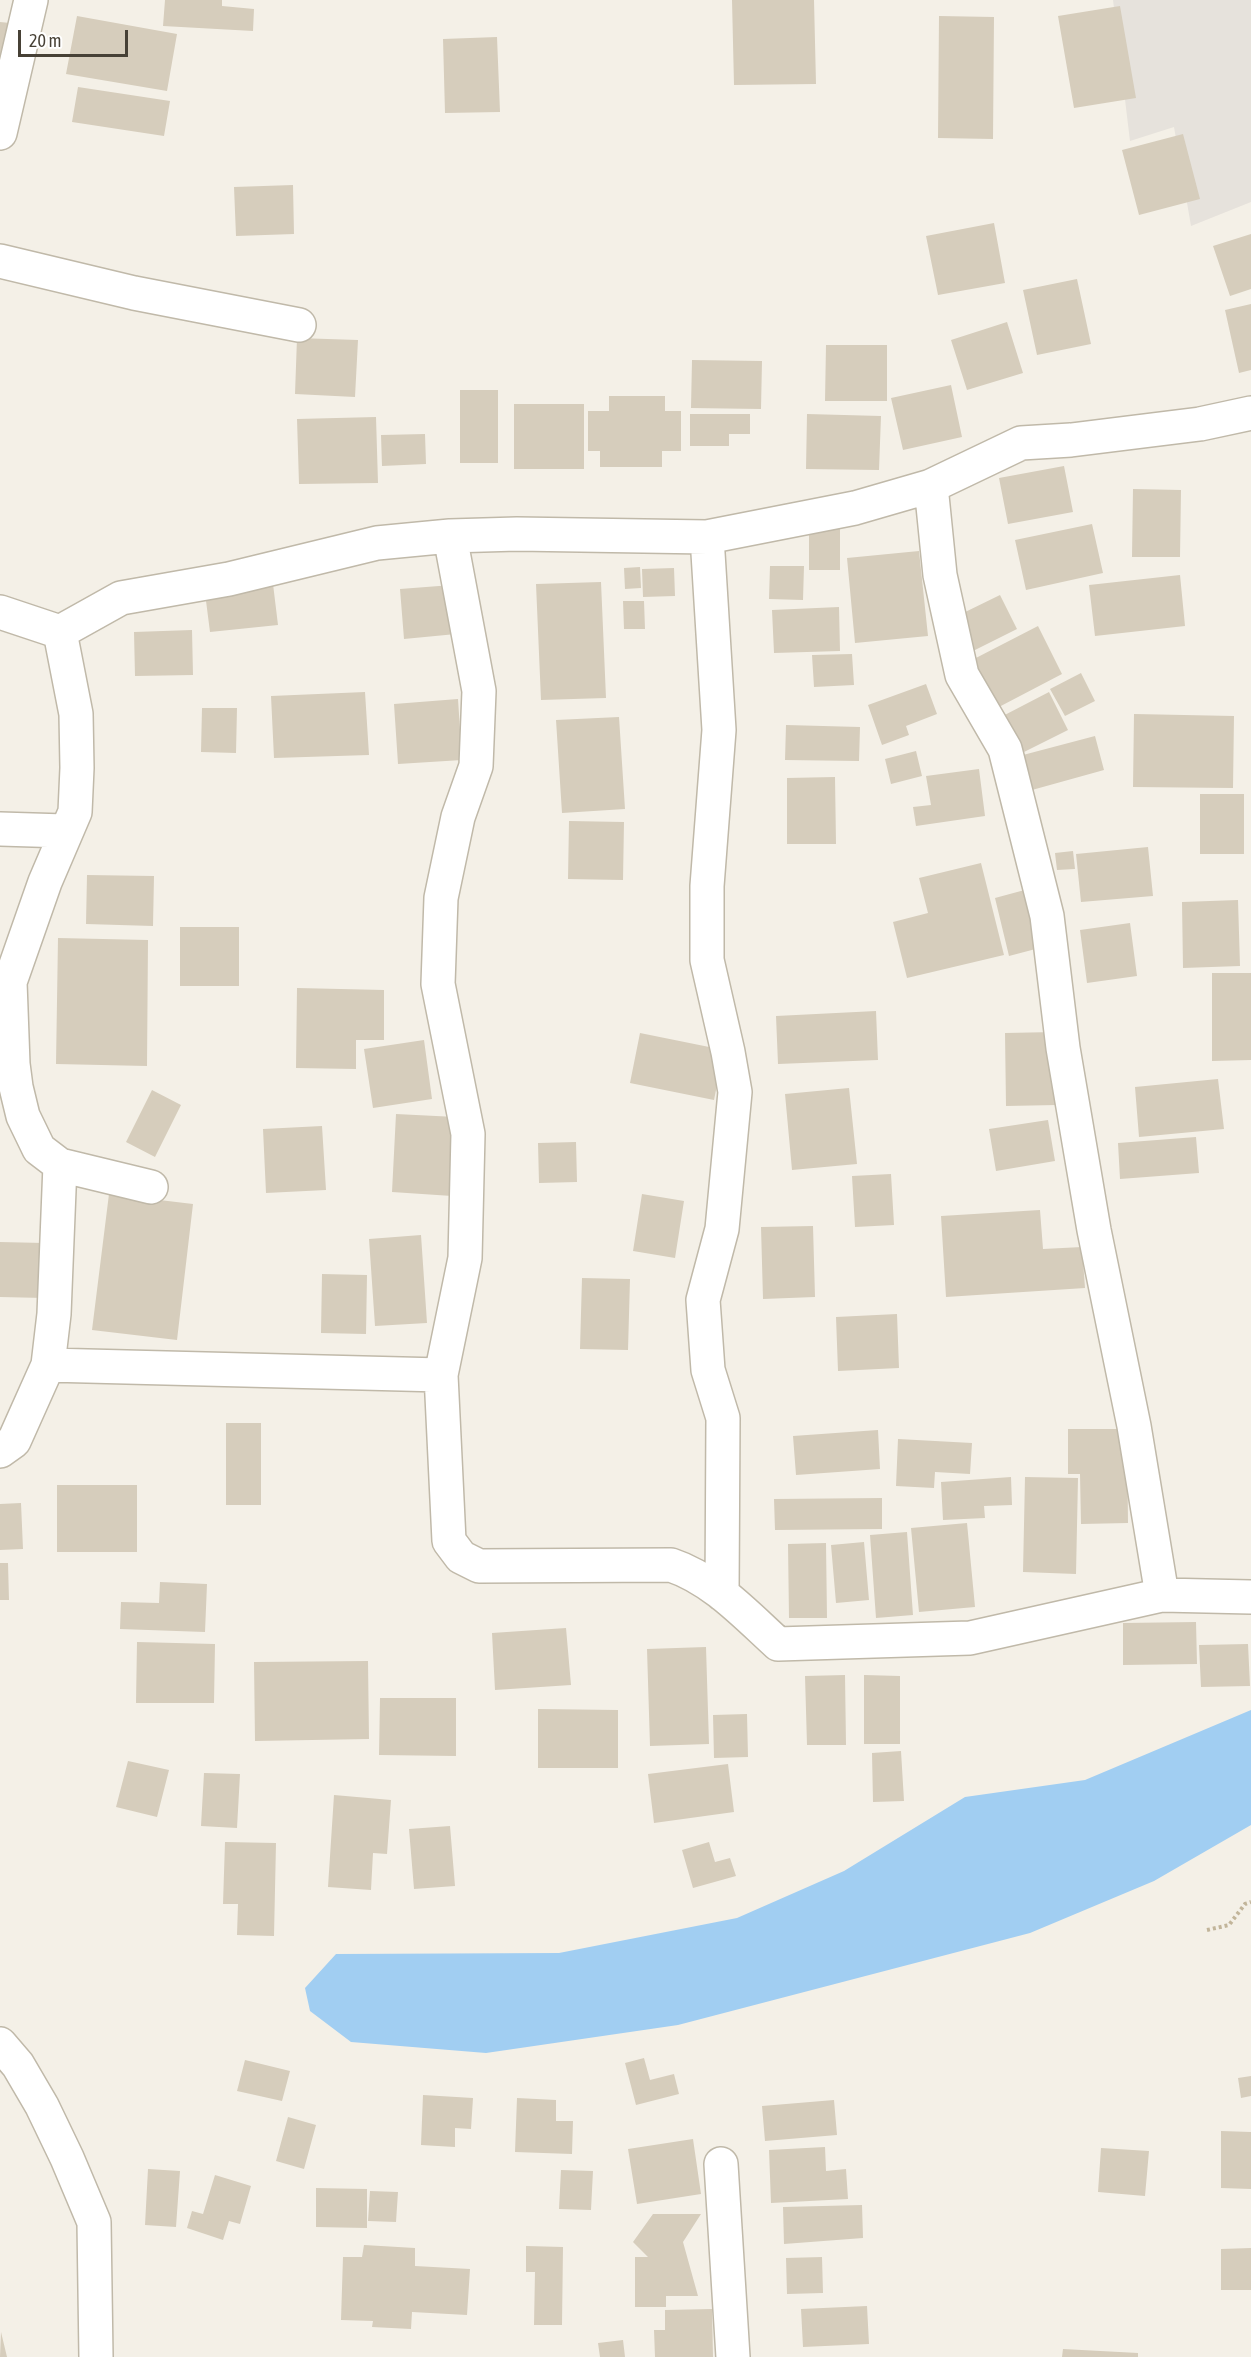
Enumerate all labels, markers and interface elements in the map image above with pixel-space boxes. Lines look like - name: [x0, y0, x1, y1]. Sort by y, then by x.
- scale bar: [21, 18, 130, 56]
- text: 20 m: [29, 30, 61, 51]

